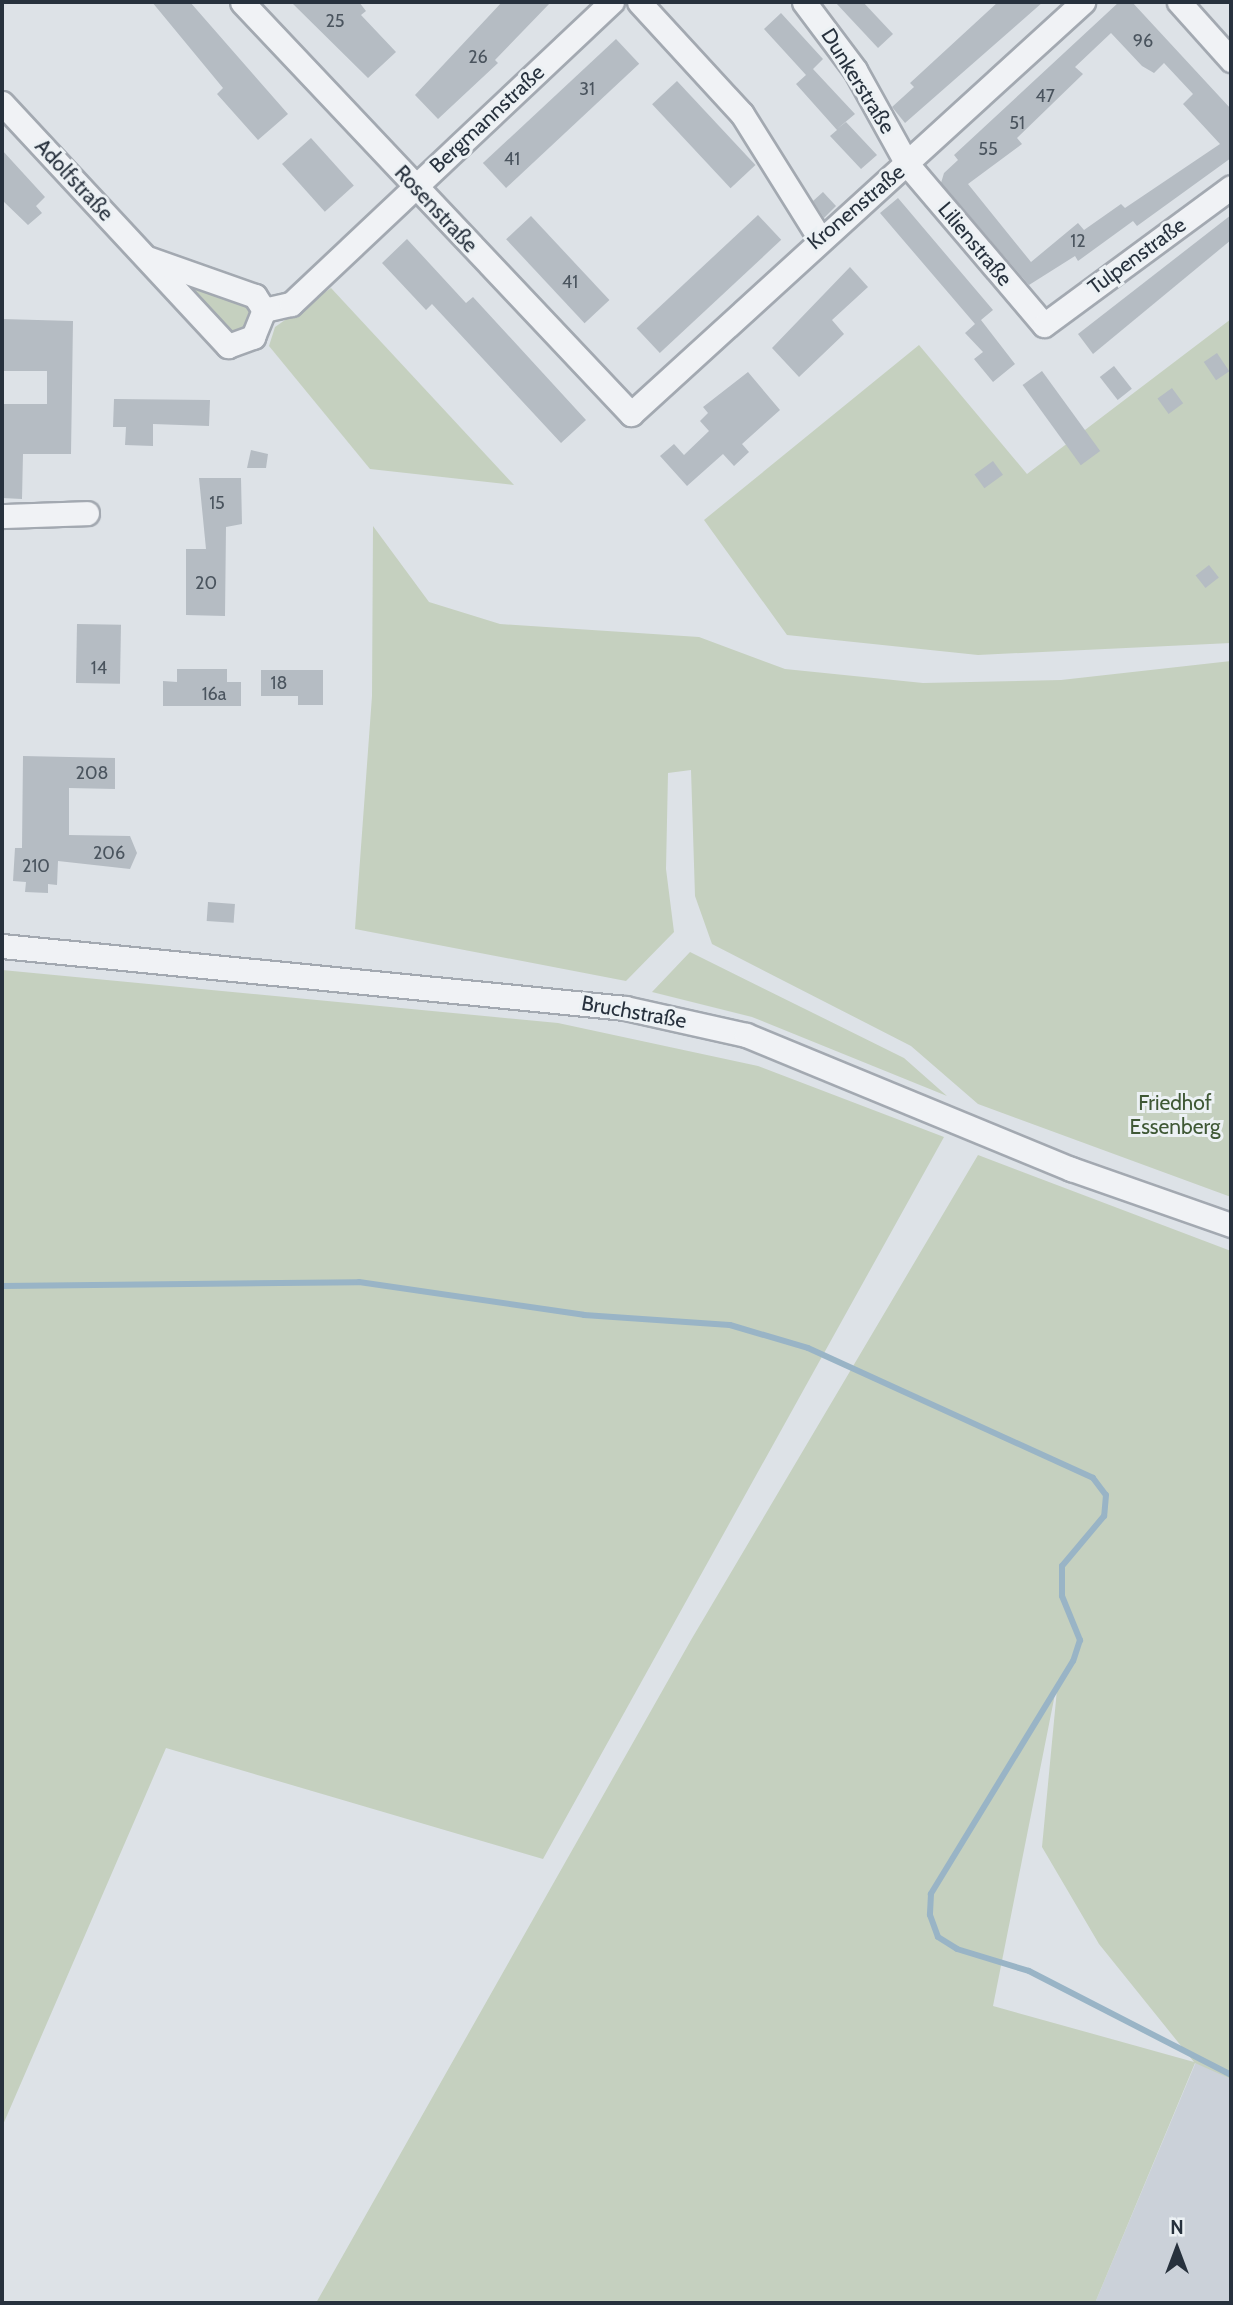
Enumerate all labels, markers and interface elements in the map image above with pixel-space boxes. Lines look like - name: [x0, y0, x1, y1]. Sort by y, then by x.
- house number: 25: [325, 10, 345, 32]
- street label: Dunkerstraße: [816, 24, 900, 138]
- house number: 96: [1133, 30, 1153, 52]
- house number: 26: [468, 46, 488, 68]
- street label: Bergmannstraße: [425, 60, 549, 178]
- house number: 31: [579, 78, 595, 100]
- house number: 47: [1035, 85, 1055, 107]
- house number: 51: [1009, 112, 1025, 134]
- street label: Adolfstraße: [30, 134, 118, 226]
- house number: 55: [978, 138, 998, 160]
- house number: 41: [504, 148, 520, 170]
- street label: Kronenstraße: [802, 159, 910, 255]
- street label: Rosenstraße: [389, 160, 483, 258]
- street label: Lilienstraße: [933, 197, 1017, 291]
- street label: Tulpenstraße: [1083, 212, 1191, 300]
- house number: 12: [1070, 230, 1086, 252]
- house number: 41: [562, 271, 578, 293]
- house number: 15: [209, 492, 225, 514]
- house number: 20: [195, 572, 217, 594]
- house number: 14: [91, 657, 107, 679]
- house number: 18: [271, 672, 287, 694]
- house number: 16a: [202, 683, 226, 705]
- house number: 208: [76, 762, 108, 784]
- house number: 206: [93, 842, 125, 864]
- house number: 210: [22, 855, 50, 877]
- street label: Bruchstraße: [580, 990, 688, 1034]
- park label: Friedhof Essenberg: [1130, 1090, 1220, 1140]
- north arrow: [1142, 2214, 1212, 2284]
- text: N: [1170, 2216, 1184, 2239]

